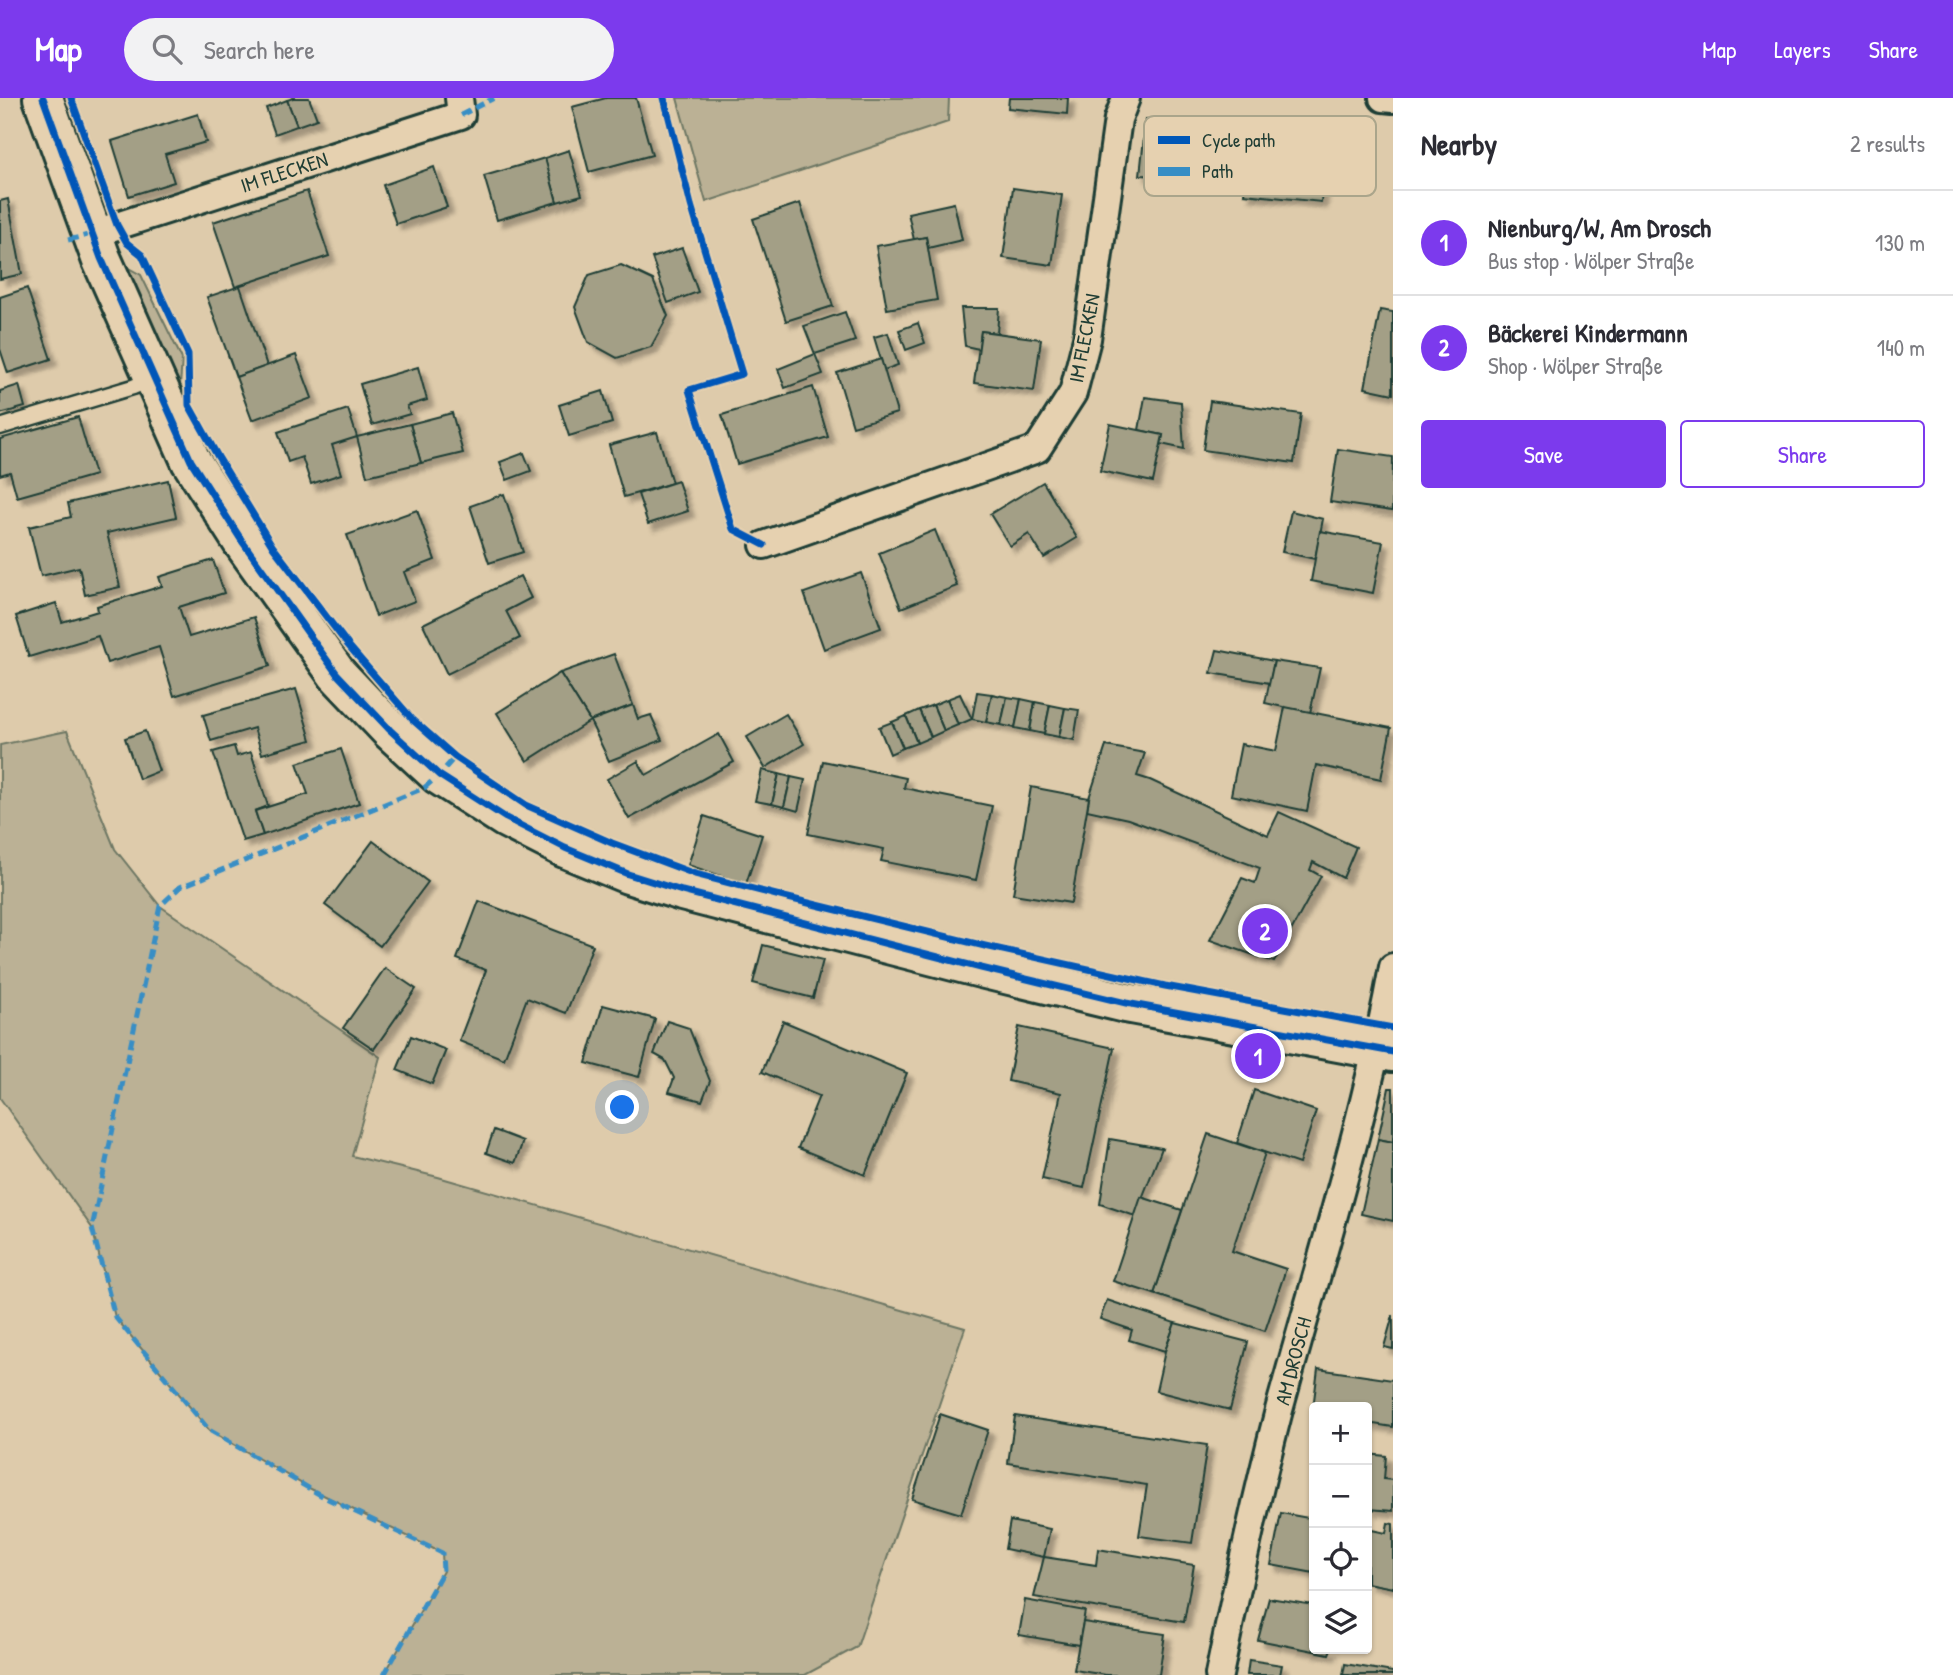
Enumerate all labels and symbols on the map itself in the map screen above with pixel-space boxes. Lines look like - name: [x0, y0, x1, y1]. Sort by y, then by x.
- legend: [1144, 116, 1376, 196]
- text: Cycle path: [1202, 127, 1275, 153]
- street label: IM FLECKEN: [237, 144, 331, 200]
- text: Path: [1202, 158, 1233, 184]
- street label: IM FLECKEN: [1061, 291, 1107, 385]
- pin: 2: [1242, 905, 1288, 957]
- pin: 1: [1235, 1030, 1281, 1082]
- your location: [605, 1090, 639, 1124]
- street label: AM DROSCH: [1267, 1314, 1319, 1408]

